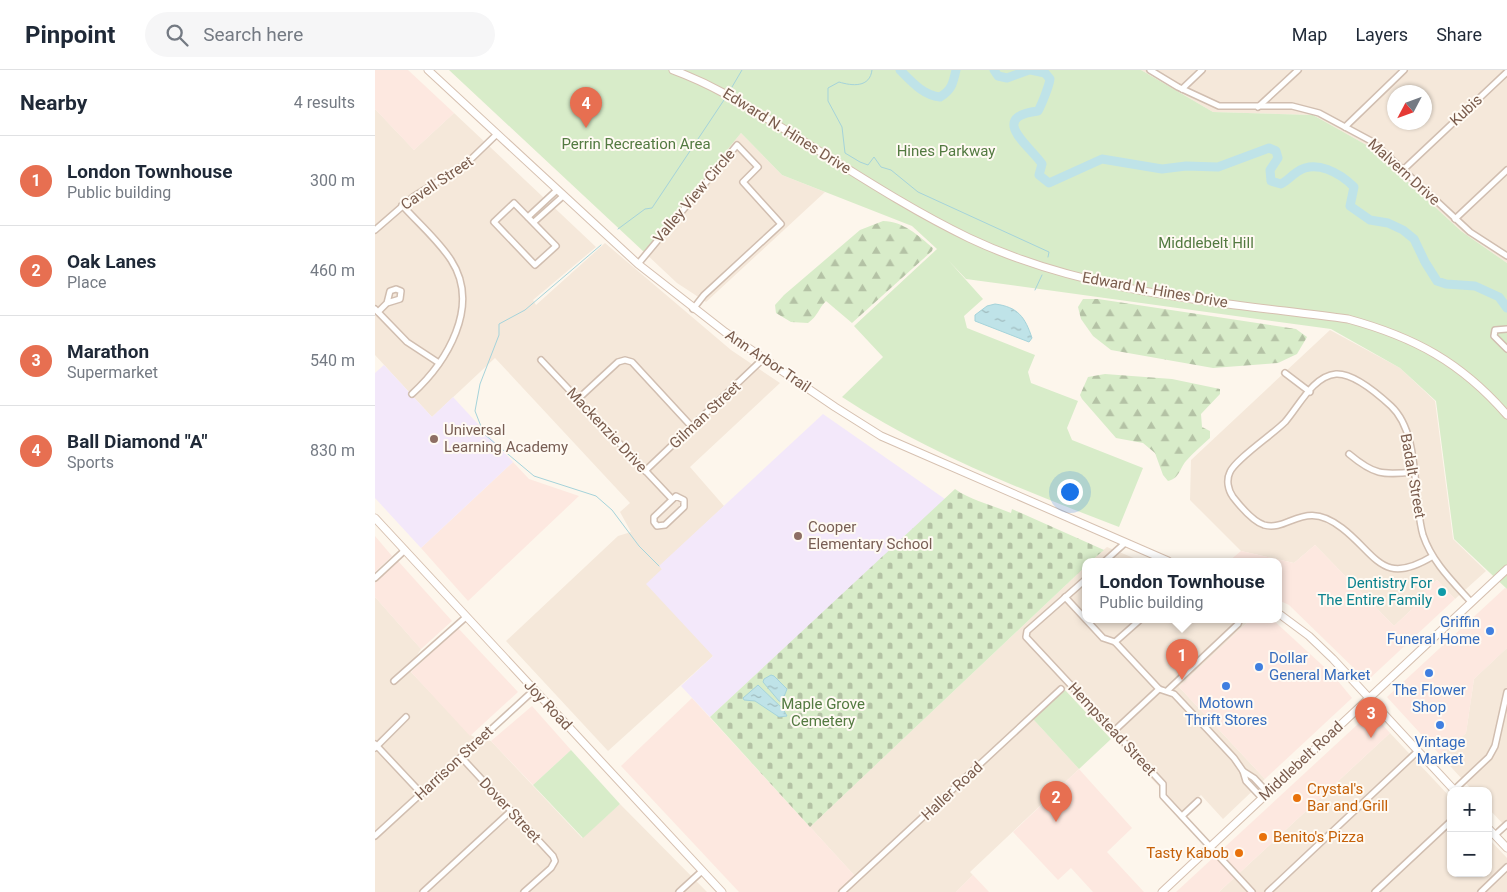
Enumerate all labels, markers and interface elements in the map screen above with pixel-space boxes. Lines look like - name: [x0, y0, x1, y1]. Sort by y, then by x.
- search box: [145, 12, 495, 57]
- text: Pinpoint: [25, 21, 115, 49]
- icon: search: [163, 21, 191, 49]
- text: Search here: [203, 23, 303, 46]
- text: Map: [1292, 24, 1327, 45]
- text: Layers: [1355, 24, 1408, 45]
- text: Share: [1436, 24, 1482, 45]
- street label: Edward N. Hines Drive: [720, 84, 854, 178]
- north arrow: [1387, 85, 1432, 130]
- pin: 4: [570, 87, 602, 128]
- text: Nearby: [20, 91, 87, 115]
- street label: Kubis: [1446, 91, 1486, 129]
- text: 4 results: [294, 93, 355, 112]
- park label: Perrin Recreation Area: [561, 135, 711, 153]
- street label: Malvern Drive: [1364, 135, 1444, 209]
- park label: Hines Parkway: [897, 142, 995, 160]
- street label: Valley View Circle: [649, 145, 739, 247]
- street label: Cavell Street: [397, 152, 477, 214]
- text: London Townhouse: [67, 160, 232, 183]
- text: 1: [31, 171, 41, 190]
- text: 300 m: [310, 171, 355, 190]
- text: Public building: [67, 183, 171, 202]
- park label: Middlebelt Hill: [1158, 234, 1254, 252]
- text: Oak Lanes: [67, 250, 156, 273]
- text: 2: [31, 261, 41, 280]
- text: 460 m: [310, 261, 355, 280]
- street label: Edward N. Hines Drive: [1081, 268, 1229, 312]
- text: Place: [67, 273, 107, 292]
- street label: Ann Arbor Trail: [722, 326, 814, 396]
- text: Marathon: [67, 340, 149, 363]
- text: 3: [31, 351, 41, 370]
- text: 540 m: [310, 351, 355, 370]
- text: Supermarket: [67, 363, 158, 382]
- street label: Gilman Street: [666, 378, 744, 452]
- street label: Mackenzie Drive: [563, 384, 651, 476]
- place label: Universal Learning Academy: [444, 421, 568, 456]
- text: Ball Diamond "A": [67, 430, 208, 453]
- street label: Badalt Street: [1397, 432, 1429, 520]
- marker: Universal Learning Academy: [428, 433, 440, 445]
- text: 4: [31, 441, 41, 460]
- text: 830 m: [310, 441, 355, 460]
- text: Sports: [67, 453, 114, 472]
- your location: [1057, 479, 1083, 505]
- place label: Cooper Elementary School: [808, 518, 932, 553]
- marker: Cooper Elementary School: [792, 530, 804, 542]
- popup: [1082, 558, 1282, 623]
- text: London Townhouse: [1099, 570, 1265, 593]
- place label: Dentistry For The Entire Family: [1317, 574, 1432, 609]
- marker: Dentistry For The Entire Family: [1436, 586, 1448, 598]
- text: Public building: [1099, 593, 1204, 612]
- place label: Griffin Funeral Home: [1387, 613, 1480, 648]
- marker: Griffin Funeral Home: [1484, 625, 1496, 637]
- pin: 1: [1166, 639, 1198, 680]
- place label: Dollar General Market: [1269, 649, 1370, 684]
- marker: Dollar General Market: [1253, 661, 1265, 673]
- marker: The Flower Shop: [1423, 667, 1435, 679]
- street label: Joy Road: [520, 676, 576, 734]
- street label: Hempstead Street: [1064, 679, 1160, 779]
- marker: Motown Thrift Stores: [1220, 680, 1232, 692]
- place label: The Flower Shop: [1392, 681, 1466, 716]
- place label: Motown Thrift Stores: [1185, 694, 1267, 729]
- park label: Maple Grove Cemetery: [781, 695, 865, 730]
- pin: 3: [1355, 697, 1387, 738]
- street label: Middlebelt Road: [1255, 717, 1347, 805]
- marker: Vintage Market: [1434, 719, 1446, 731]
- street label: Harrison Street: [411, 722, 497, 804]
- place label: Vintage Market: [1415, 733, 1466, 768]
- street label: Haller Road: [918, 758, 986, 824]
- street label: Dover Street: [476, 774, 545, 846]
- place label: Crystal's Bar and Grill: [1307, 780, 1388, 815]
- pin: 2: [1040, 781, 1072, 822]
- map controls: [1447, 787, 1492, 877]
- button: +: [1447, 787, 1492, 832]
- marker: Crystal's Bar and Grill: [1291, 792, 1303, 804]
- place label: Benito's Pizza: [1273, 828, 1364, 846]
- marker: Benito's Pizza: [1257, 831, 1269, 843]
- button: −: [1447, 832, 1492, 877]
- place label: Tasty Kabob: [1146, 844, 1229, 862]
- marker: Tasty Kabob: [1233, 847, 1245, 859]

